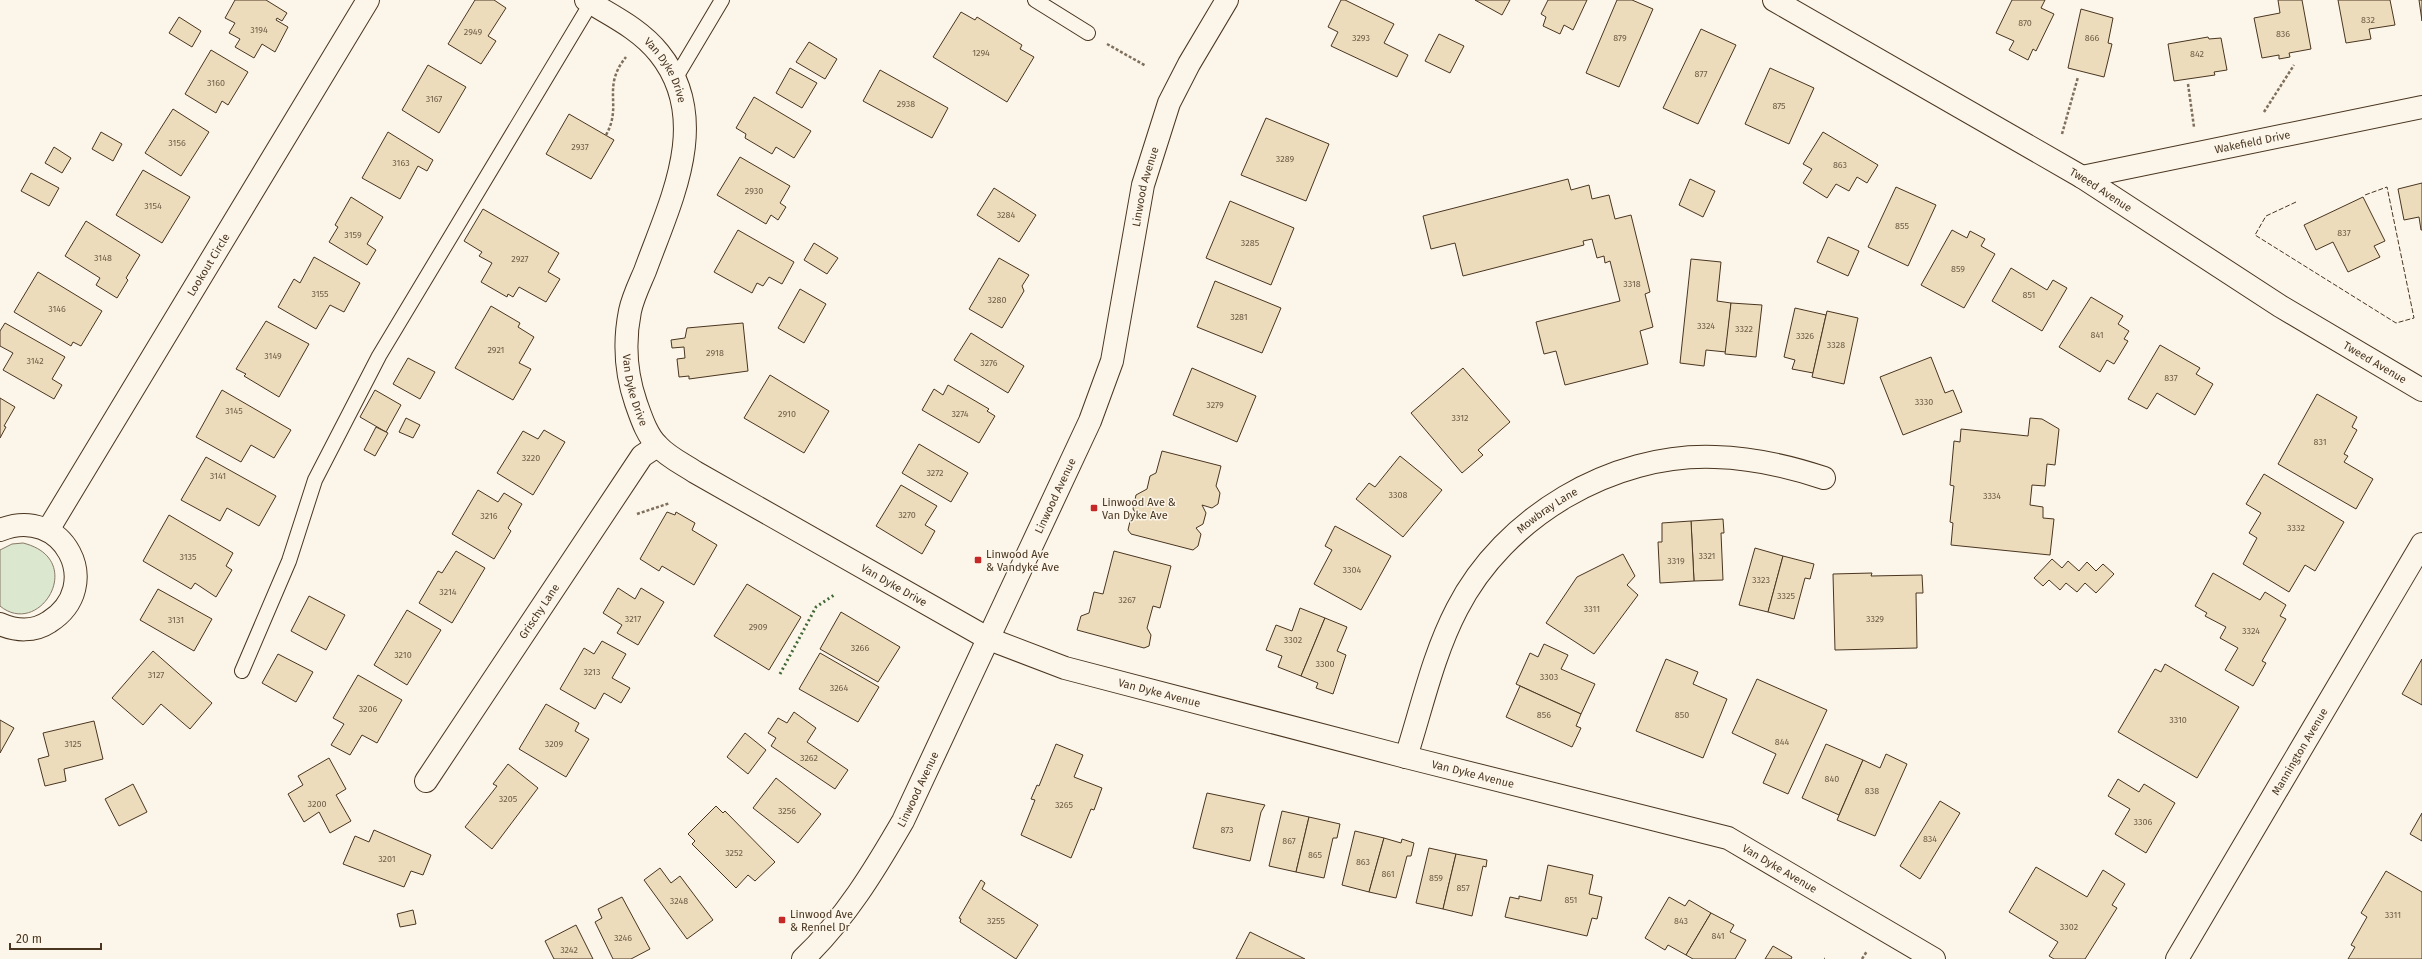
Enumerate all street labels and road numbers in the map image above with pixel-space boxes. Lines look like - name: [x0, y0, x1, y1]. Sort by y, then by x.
- street label: Van Dyke Drive: [642, 35, 689, 104]
- street label: Wakefield Drive: [2213, 128, 2292, 156]
- street label: Linwood Avenue: [1129, 145, 1161, 228]
- street label: Tweed Avenue: [2068, 165, 2134, 214]
- street label: Lookout Circle: [184, 231, 232, 298]
- street label: Tweed Avenue: [2341, 338, 2409, 386]
- street label: Van Dyke Drive: [620, 354, 650, 428]
- street label: Linwood Avenue: [1032, 456, 1078, 536]
- street label: Mowbray Lane: [1514, 485, 1580, 536]
- street label: Van Dyke Drive: [859, 561, 929, 609]
- street label: Grischy Lane: [516, 581, 562, 641]
- street label: Van Dyke Avenue: [1117, 676, 1202, 710]
- street label: Mannington Avenue: [2269, 706, 2330, 797]
- street label: Linwood Avenue: [894, 749, 941, 829]
- street label: Van Dyke Avenue: [1430, 757, 1516, 790]
- street label: Van Dyke Avenue: [1740, 841, 1820, 895]

